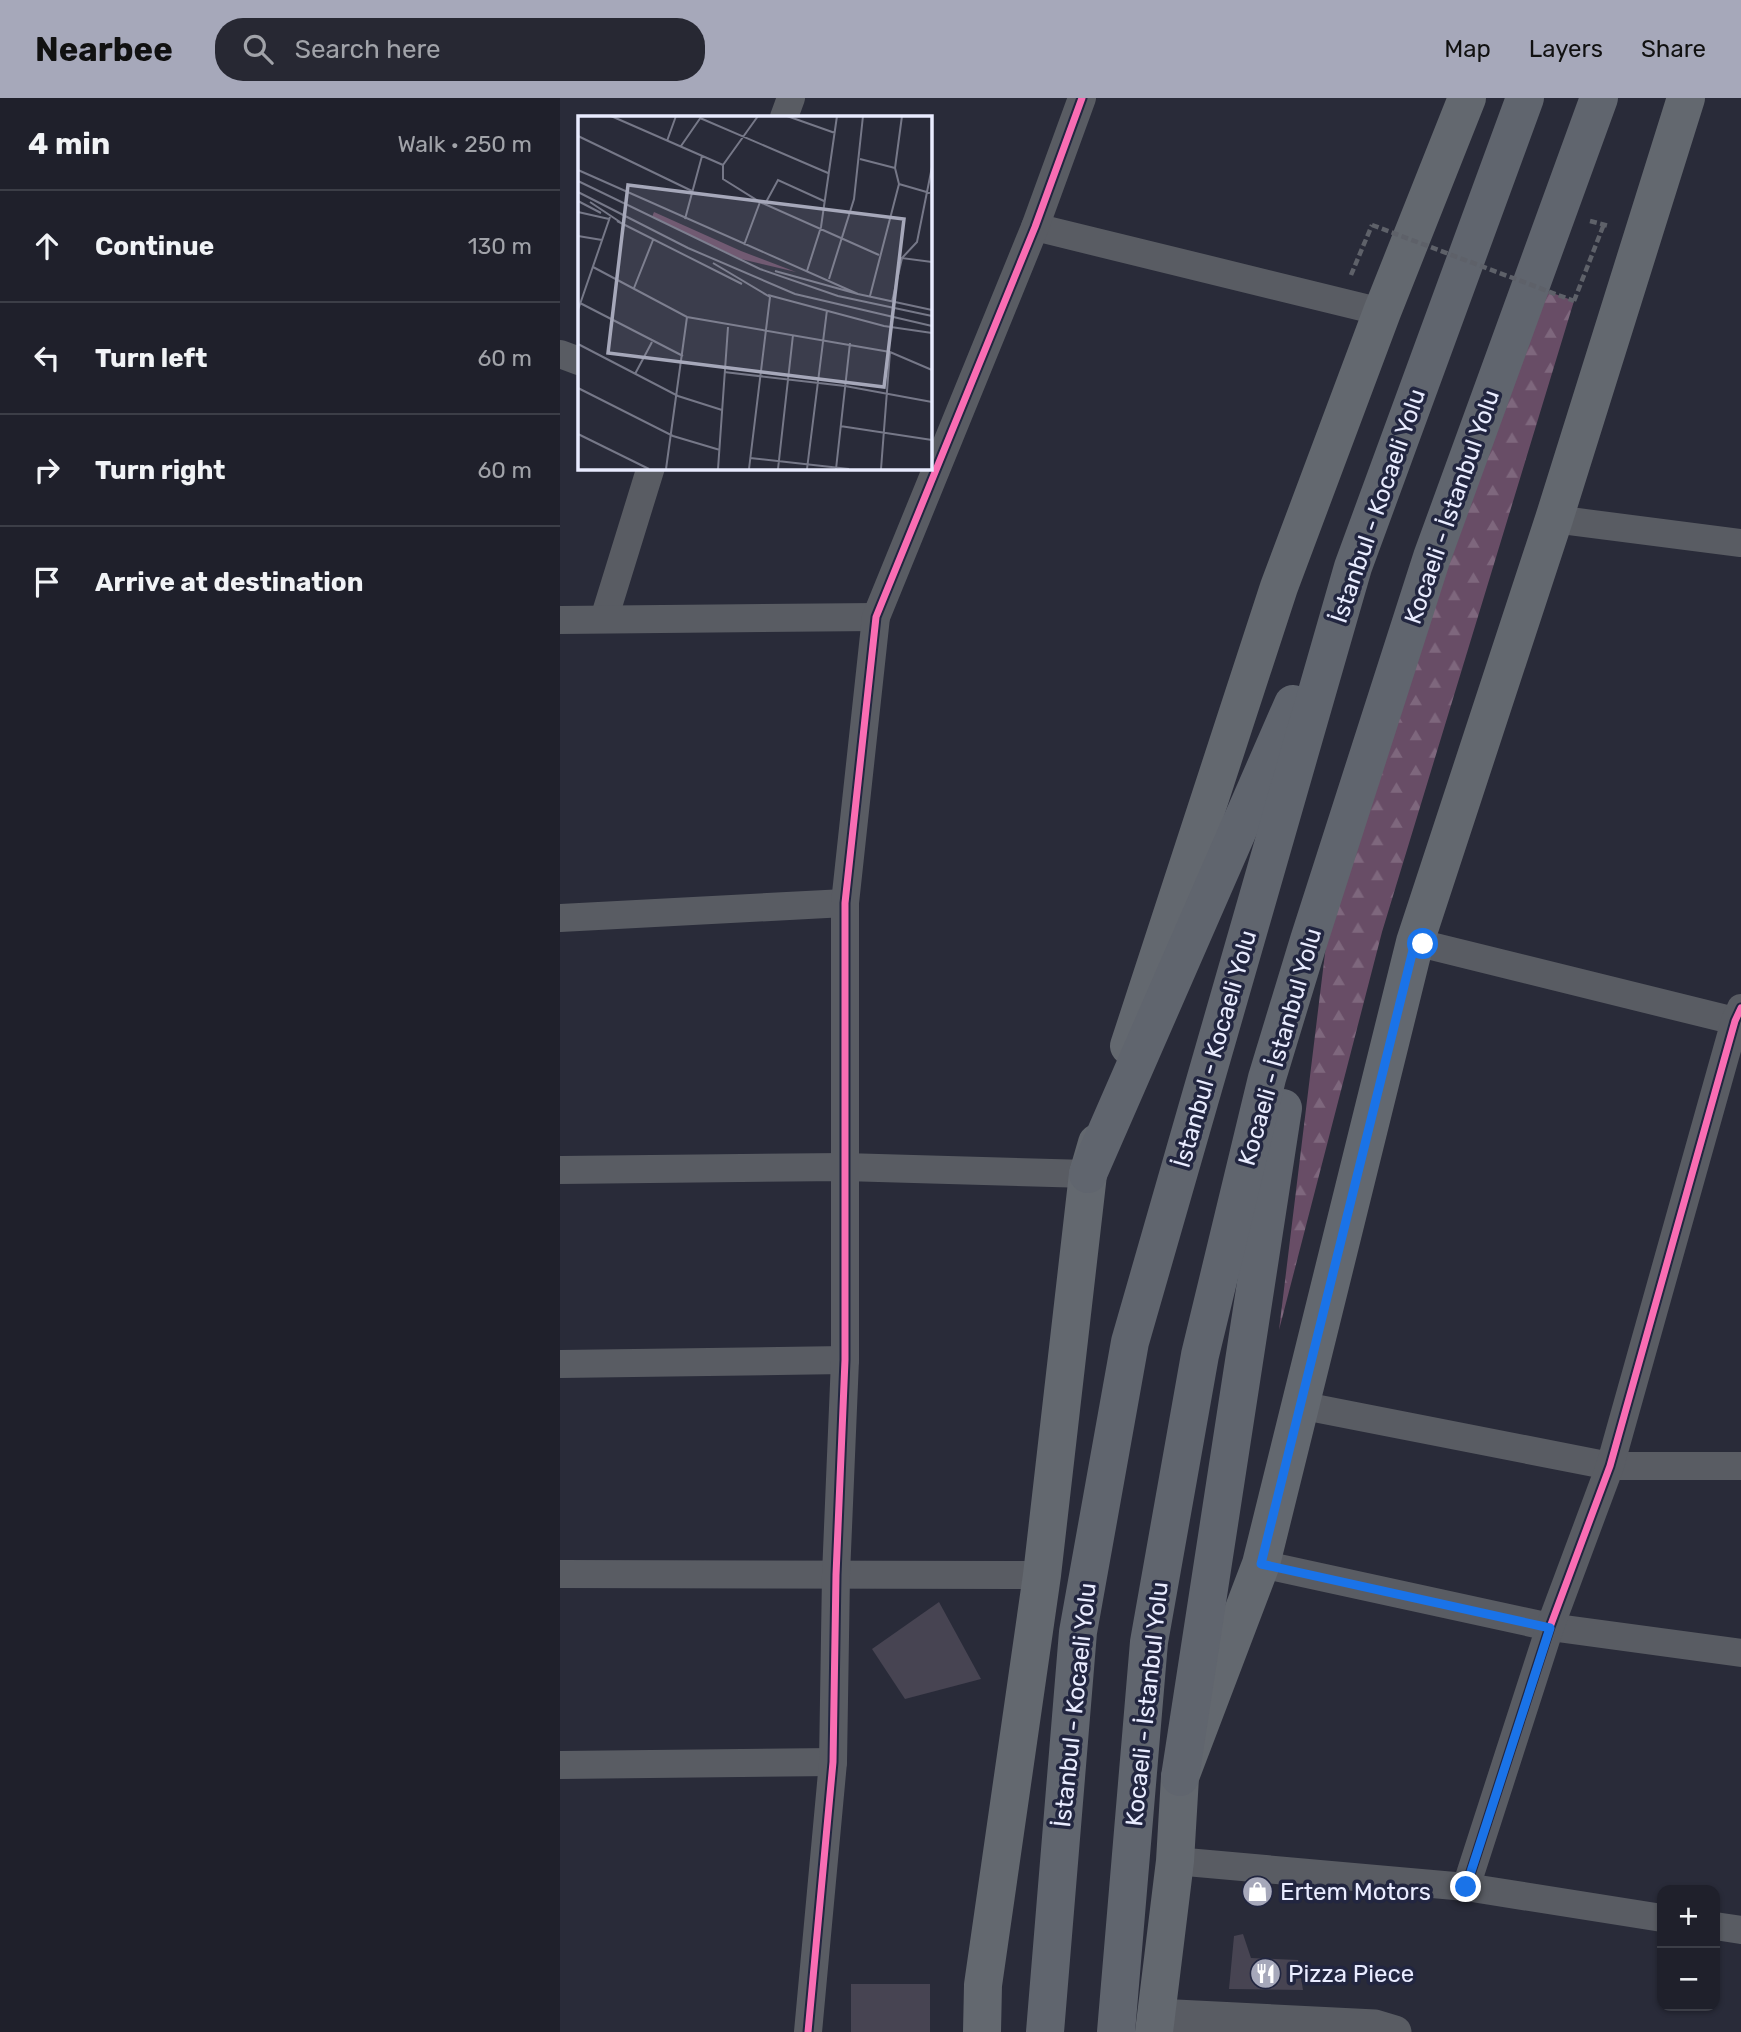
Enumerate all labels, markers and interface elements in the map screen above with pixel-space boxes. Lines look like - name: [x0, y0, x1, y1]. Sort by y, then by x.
- search box: [215, 18, 705, 81]
- text: Nearbee: [35, 30, 173, 69]
- icon: search: [239, 30, 277, 68]
- text: Search here: [295, 34, 441, 65]
- text: Map: [1444, 35, 1491, 63]
- text: Layers: [1529, 35, 1603, 63]
- text: Share: [1641, 35, 1706, 63]
- inset map: [578, 116, 931, 469]
- text: 4 min: [28, 126, 110, 162]
- text: Walk · 250 m: [397, 130, 532, 158]
- icon: ahead: [28, 227, 66, 265]
- text: Continue: [95, 231, 214, 262]
- text: 130 m: [468, 232, 532, 260]
- icon: left: [28, 339, 66, 377]
- text: Turn left: [95, 343, 207, 374]
- text: 60 m: [477, 344, 532, 372]
- street label: İstanbul - Kocaeli Yolu: [1325, 385, 1431, 627]
- street label: Kocaeli - İstanbul Yolu: [1399, 386, 1505, 628]
- icon: right: [28, 451, 66, 489]
- text: Turn right: [95, 455, 225, 486]
- text: 60 m: [477, 456, 532, 484]
- icon: arrive: [28, 563, 66, 601]
- text: Arrive at destination: [95, 567, 363, 598]
- street label: Kocaeli - İstanbul Yolu: [1233, 925, 1327, 1169]
- street label: İstanbul - Kocaeli Yolu: [1168, 927, 1262, 1171]
- route start: [1407, 928, 1438, 959]
- street label: Kocaeli - İstanbul Yolu: [1120, 1580, 1174, 1828]
- street label: İstanbul - Kocaeli Yolu: [1048, 1581, 1102, 1829]
- route end: [1450, 1871, 1481, 1902]
- shop icon: Ertem Motors: [1240, 1875, 1274, 1909]
- place label: Ertem Motors: [1280, 1878, 1431, 1906]
- map controls: [1657, 1885, 1720, 2011]
- button: +: [1657, 1885, 1720, 1948]
- button: −: [1657, 1948, 1720, 2011]
- restaurant icon: Pizza Piece: [1248, 1957, 1282, 1991]
- place label: Pizza Piece: [1288, 1960, 1414, 1988]

